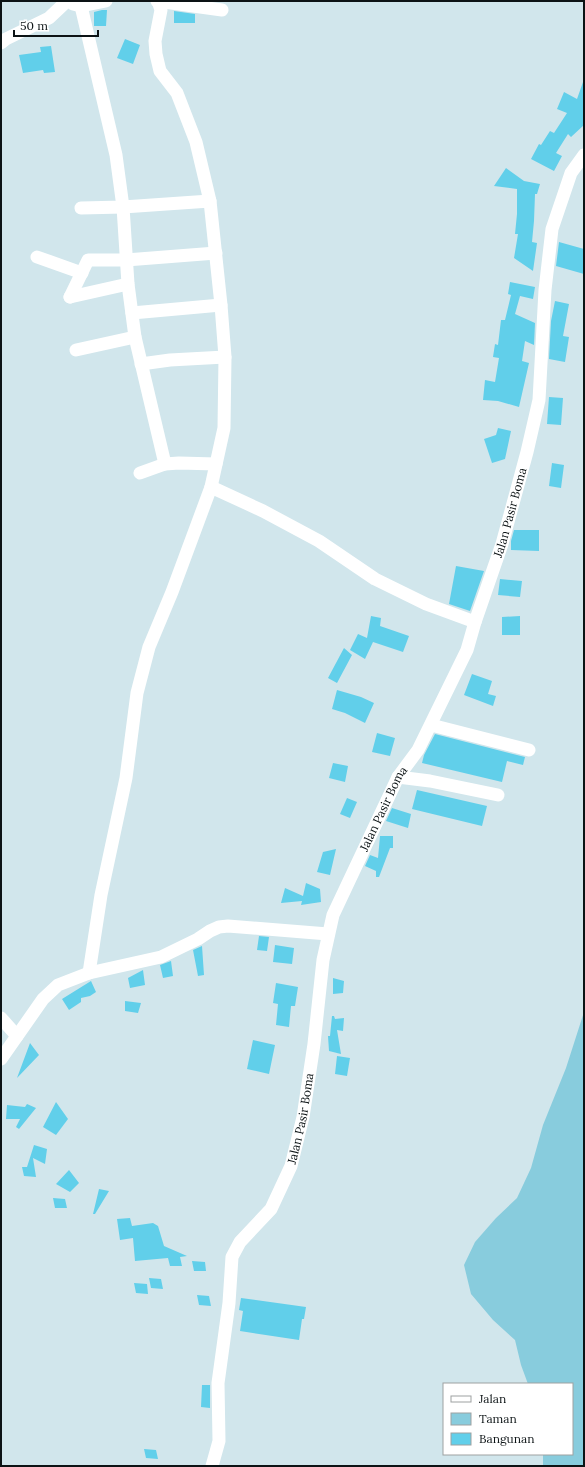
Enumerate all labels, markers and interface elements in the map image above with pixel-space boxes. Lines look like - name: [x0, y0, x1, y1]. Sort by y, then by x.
- scale bar: [14, 12, 98, 38]
- text: 50 m: [20, 18, 48, 33]
- street label: Jalan Pasir Boma: [490, 466, 529, 560]
- street label: Jalan Pasir Boma: [356, 763, 410, 854]
- street label: Jalan Pasir Boma: [284, 1072, 317, 1167]
- legend: [443, 1383, 573, 1455]
- text: Jalan: [478, 1391, 506, 1406]
- text: Taman: [479, 1411, 517, 1426]
- text: Bangunan: [479, 1431, 535, 1446]

